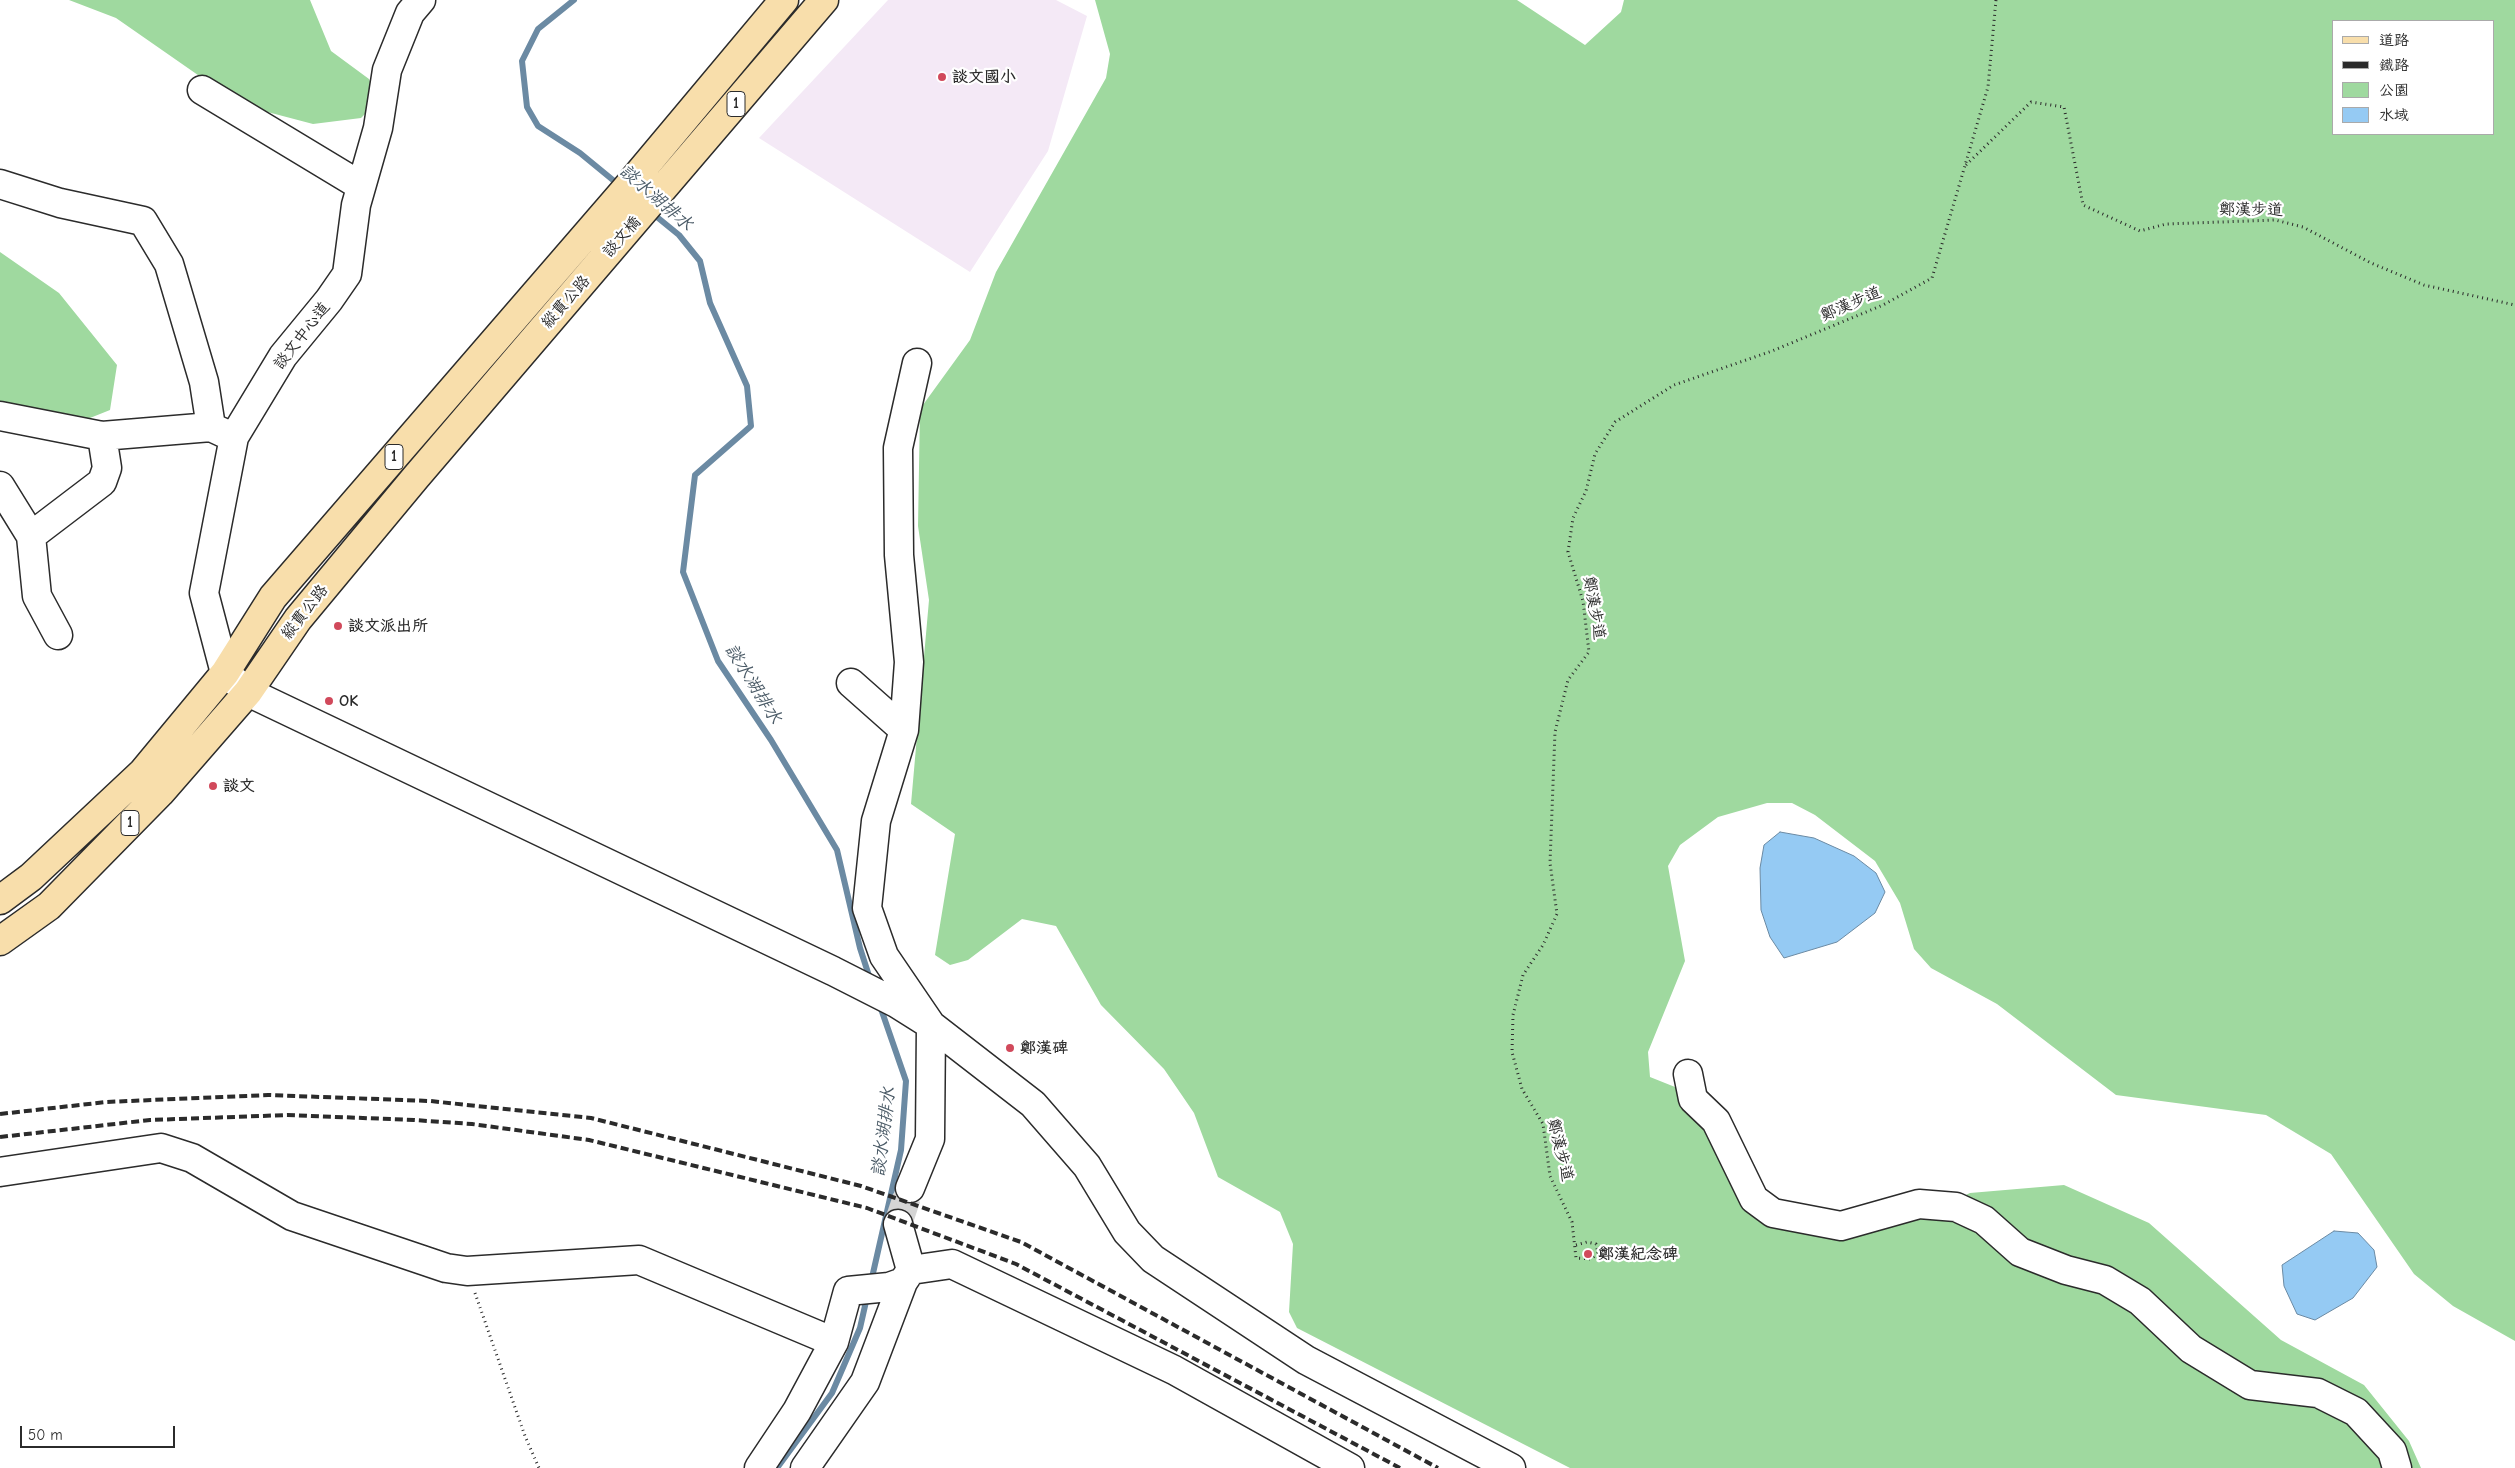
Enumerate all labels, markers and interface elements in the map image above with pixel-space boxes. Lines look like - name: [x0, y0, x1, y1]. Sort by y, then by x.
- legend: [2332, 20, 2495, 135]
- text: 道路: [2379, 31, 2409, 49]
- text: 鐵路: [2379, 56, 2409, 74]
- place label: 談文國小: [952, 67, 1016, 87]
- marker: 談文國小: [936, 71, 948, 83]
- text: 公園: [2379, 81, 2409, 99]
- road number: 1: [727, 92, 745, 116]
- text: 水域: [2379, 106, 2409, 124]
- water label: 談水湖排水: [615, 160, 697, 236]
- street label: 鄭漢步道: [2219, 200, 2283, 220]
- street label: 談文橋: [599, 213, 645, 261]
- street label: 縱貫公路: [538, 272, 594, 332]
- street label: 鄭漢步道: [1818, 283, 1884, 325]
- street label: 談文中心道: [270, 299, 334, 373]
- road number: 1: [385, 444, 403, 470]
- street label: 鄭漢步道: [1579, 575, 1609, 641]
- street label: 縱貫公路: [278, 581, 332, 643]
- place label: 談文派出所: [348, 616, 428, 636]
- marker: 談文派出所: [332, 620, 344, 632]
- water label: 談水湖排水: [720, 640, 786, 728]
- place label: OK: [339, 691, 358, 711]
- marker: OK: [323, 695, 335, 707]
- place label: 談文: [223, 776, 255, 796]
- marker: 談文: [207, 780, 219, 792]
- road number: 1: [121, 810, 139, 836]
- place label: 鄭漢碑: [1020, 1038, 1068, 1058]
- marker: 鄭漢碑: [1004, 1042, 1016, 1054]
- water label: 談水湖排水: [868, 1086, 900, 1178]
- street label: 鄭漢步道: [1543, 1117, 1577, 1183]
- place label: 鄭漢紀念碑: [1598, 1244, 1678, 1264]
- marker: 鄭漢紀念碑: [1582, 1248, 1594, 1260]
- scale bar: [22, 1416, 178, 1448]
- text: 50 m: [28, 1426, 63, 1444]

